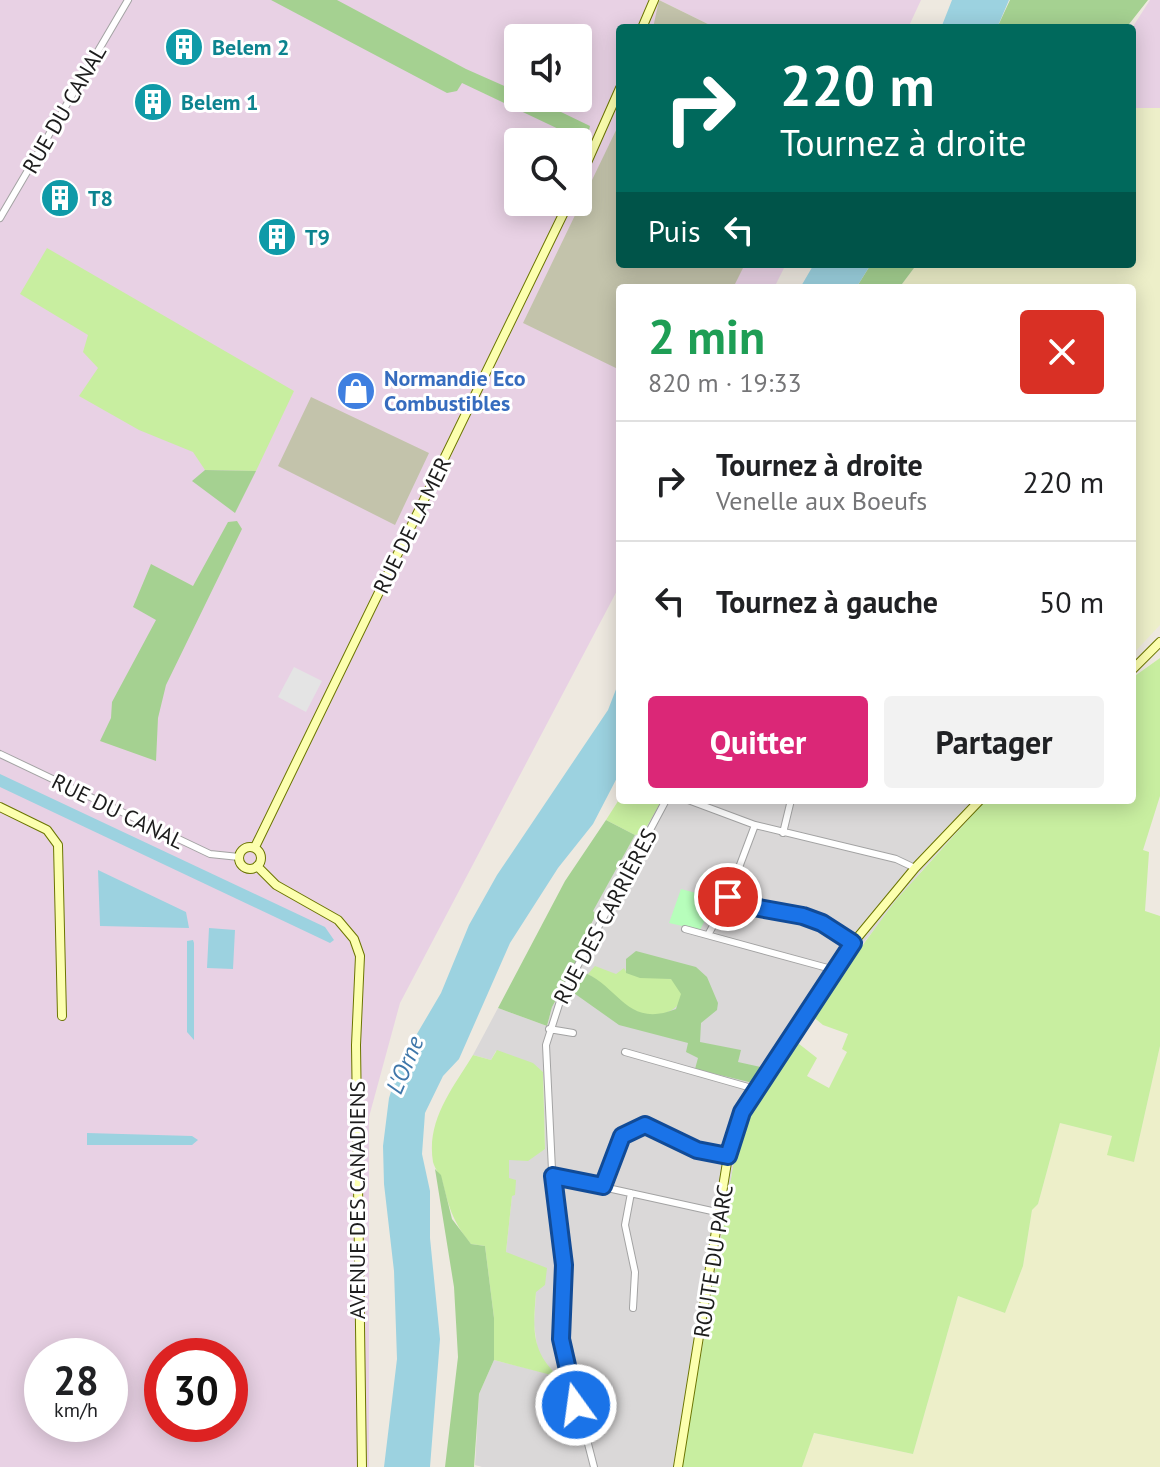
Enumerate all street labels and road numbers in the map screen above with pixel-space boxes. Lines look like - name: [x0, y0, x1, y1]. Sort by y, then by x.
- street label: RUE DU CANAL: [16, 40, 112, 178]
- street label: RUE DE LA MER: [367, 452, 457, 598]
- street label: RUE DU CANAL: [47, 767, 189, 855]
- street label: RUE DES CARRIÈRES: [547, 824, 663, 1008]
- street label: AVENUE DES CANADIENS: [343, 1081, 371, 1319]
- street label: ROUTE DU PARC: [687, 1183, 739, 1339]

